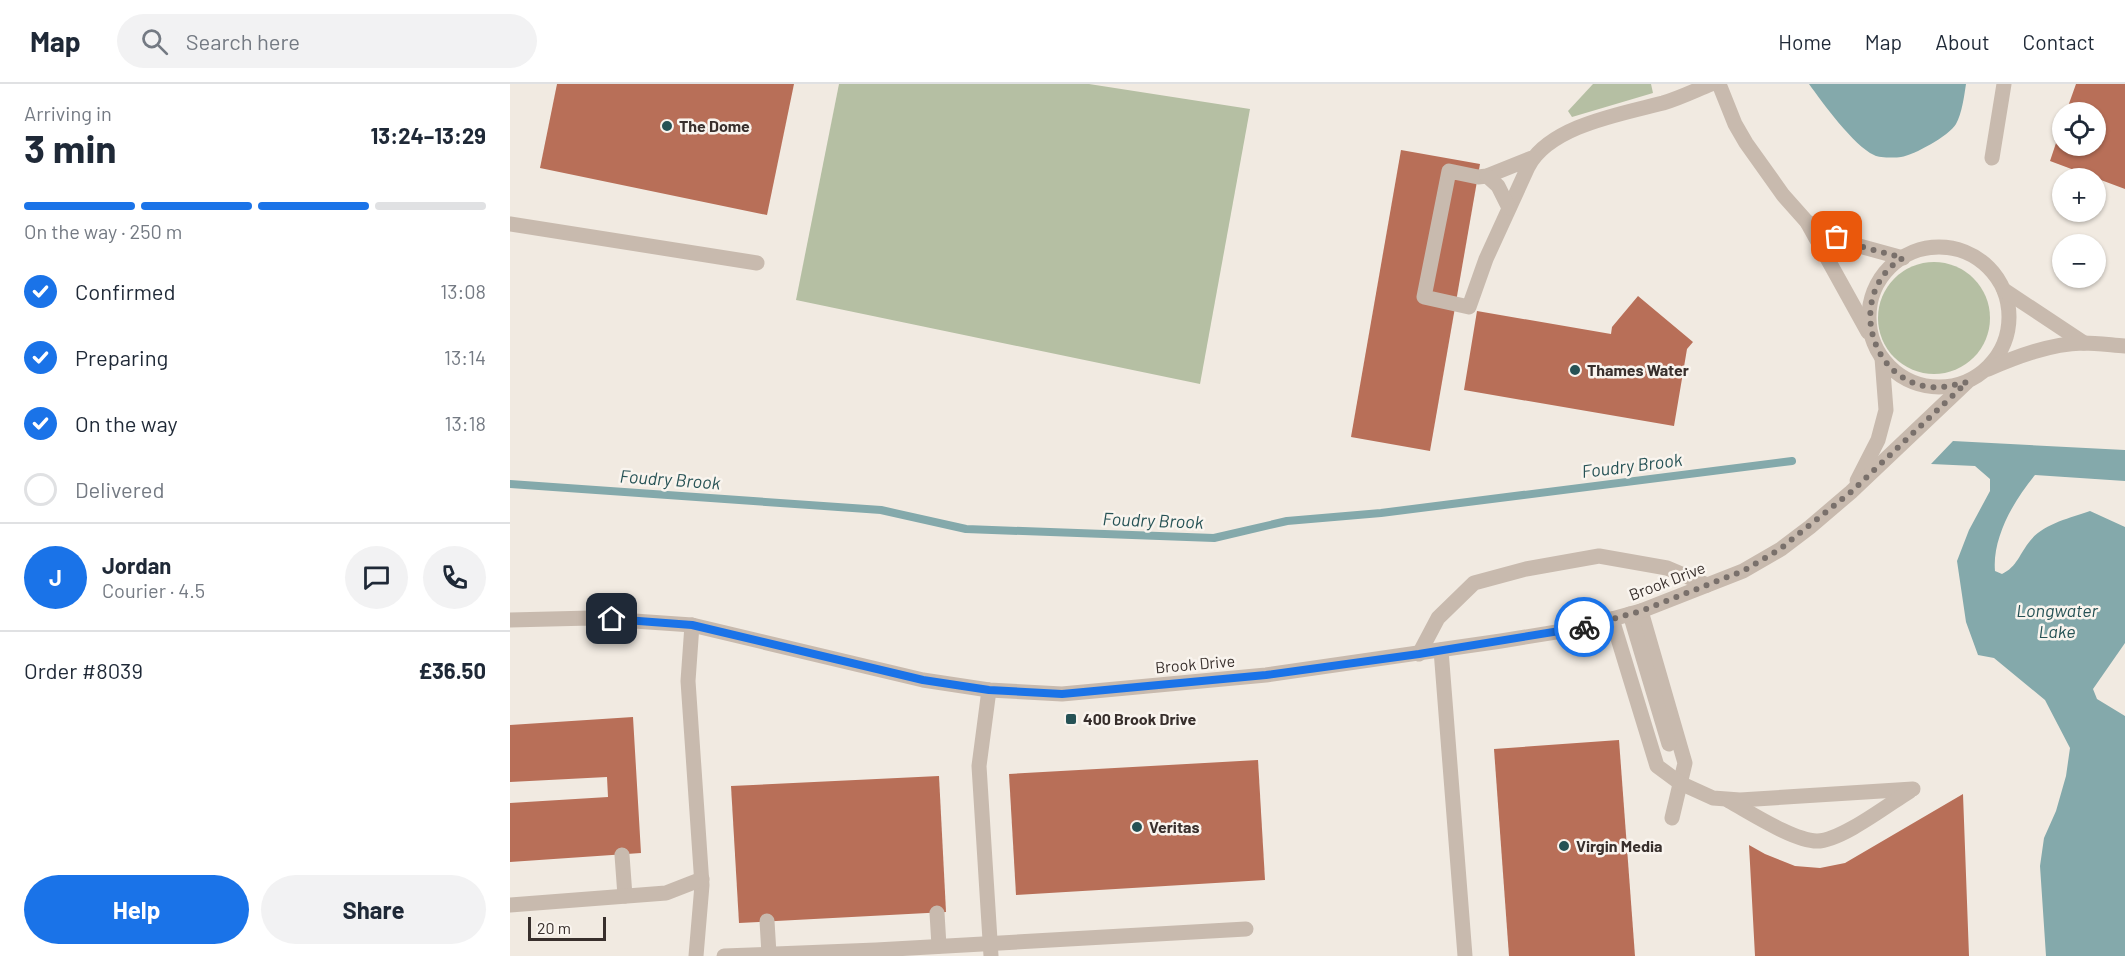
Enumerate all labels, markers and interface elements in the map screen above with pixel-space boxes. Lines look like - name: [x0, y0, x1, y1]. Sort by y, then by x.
- search box: [117, 14, 537, 68]
- text: Map: [30, 24, 81, 58]
- icon: search: [138, 25, 171, 58]
- text: Search here: [186, 28, 300, 54]
- text: Home: [1778, 29, 1832, 54]
- text: Map: [1865, 29, 1902, 54]
- text: About: [1935, 29, 1990, 54]
- text: Contact: [2023, 29, 2095, 54]
- text: Arriving in: [24, 101, 112, 125]
- map controls: [2052, 102, 2106, 288]
- button: locate: [2052, 102, 2106, 156]
- place label: The Dome: [679, 116, 750, 135]
- marker: The Dome: [660, 119, 674, 133]
- text: 13:24–13:29: [371, 122, 486, 148]
- text: 3 min: [24, 124, 117, 171]
- button: +: [2052, 168, 2106, 222]
- pin: [1811, 211, 1862, 262]
- text: On the way · 250 m: [24, 219, 182, 243]
- icon: bag: [1820, 220, 1853, 253]
- button: −: [2052, 234, 2106, 288]
- icon: check: [24, 275, 57, 308]
- text: Confirmed: [75, 278, 175, 304]
- text: 13:08: [440, 279, 486, 303]
- icon: check: [24, 341, 57, 374]
- text: Preparing: [75, 344, 168, 370]
- text: 13:14: [444, 345, 486, 369]
- place label: Thames Water: [1587, 360, 1689, 379]
- marker: Thames Water: [1568, 363, 1582, 377]
- icon: check: [24, 407, 57, 440]
- text: On the way: [75, 410, 178, 436]
- text: 13:18: [445, 411, 486, 435]
- water label: Foudry Brook: [1580, 448, 1684, 482]
- water label: Foudry Brook: [619, 465, 721, 494]
- text: Delivered: [75, 476, 164, 502]
- water label: Foudry Brook: [1102, 507, 1204, 533]
- button: chat: [345, 546, 408, 609]
- button: phone: [423, 546, 486, 609]
- text: Jordan: [102, 552, 171, 578]
- street label: Brook Drive: [1626, 557, 1708, 604]
- text: J: [49, 564, 62, 590]
- text: Courier · 4.5: [102, 578, 205, 602]
- pin: [586, 593, 637, 644]
- courier: [1554, 597, 1614, 657]
- water label: Longwater Lake: [2016, 599, 2098, 642]
- icon: home: [595, 602, 628, 635]
- icon: bike: [1568, 611, 1601, 644]
- street label: Brook Drive: [1154, 651, 1236, 676]
- text: Order #8039: [24, 657, 143, 683]
- text: £36.50: [418, 657, 486, 683]
- place label: 400 Brook Drive: [1083, 709, 1196, 728]
- marker: 400 Brook Drive: [1064, 712, 1078, 726]
- place label: Veritas: [1149, 817, 1199, 836]
- marker: Veritas: [1130, 820, 1144, 834]
- place label: Virgin Media: [1576, 836, 1662, 855]
- marker: Virgin Media: [1557, 839, 1571, 853]
- button: Help: [24, 875, 249, 944]
- button: Share: [261, 875, 486, 944]
- scale bar: [528, 914, 606, 942]
- text: 20 m: [537, 918, 571, 937]

